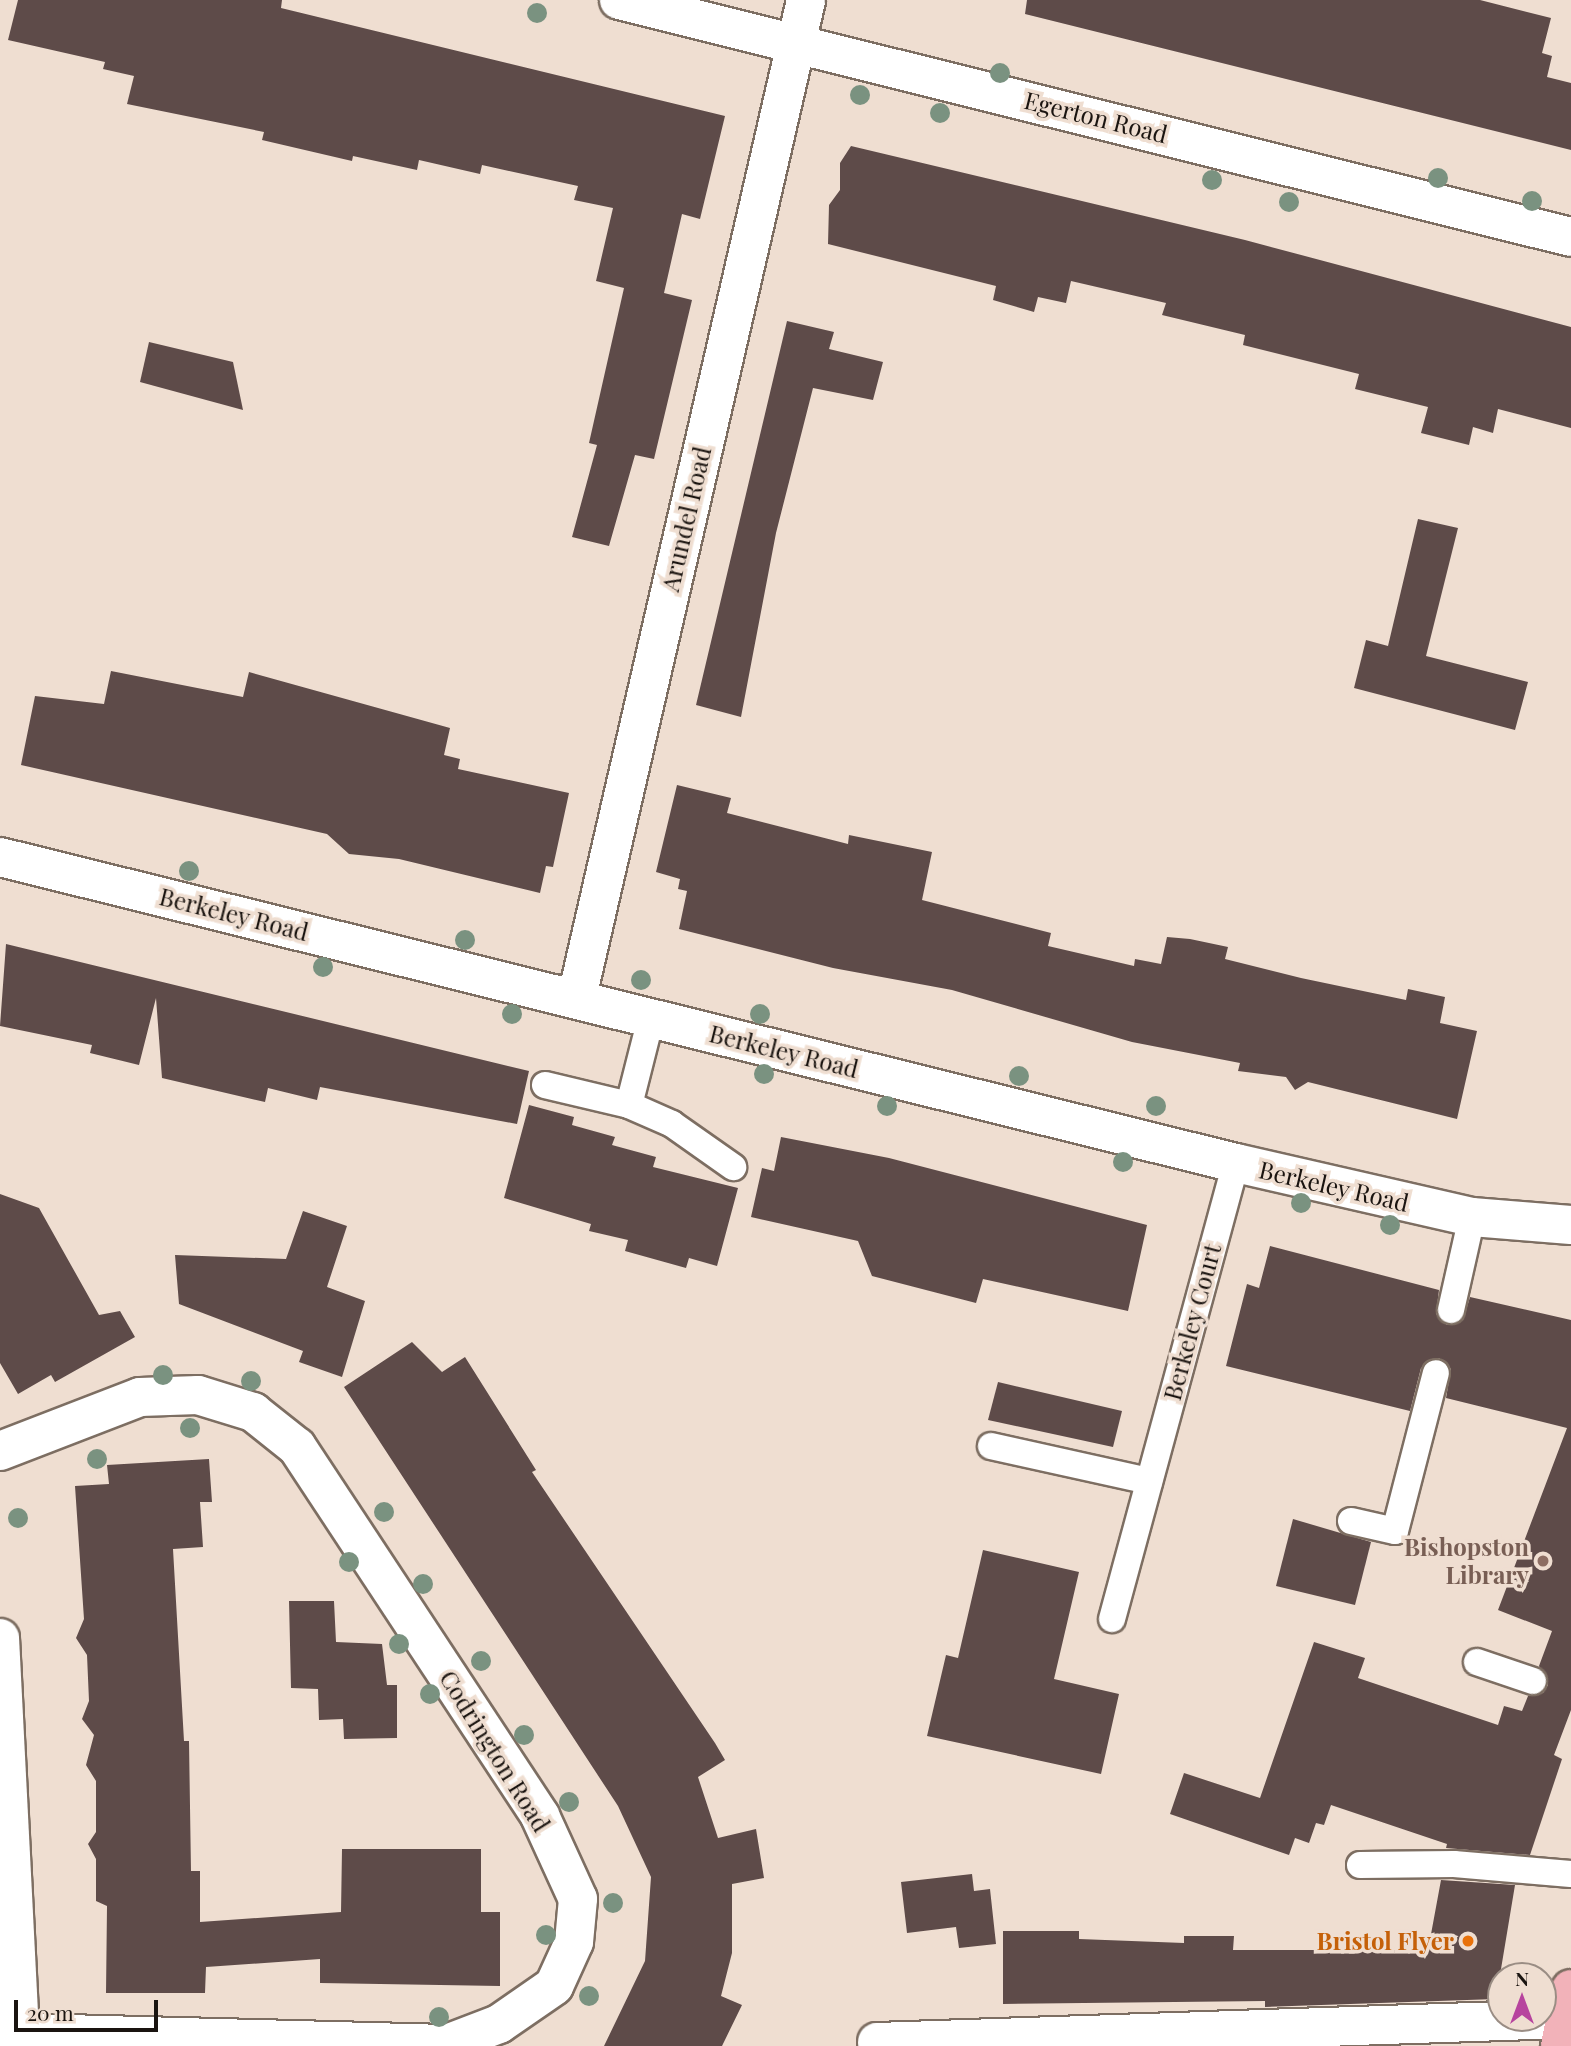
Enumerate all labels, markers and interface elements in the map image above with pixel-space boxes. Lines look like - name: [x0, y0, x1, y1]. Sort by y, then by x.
- street label: Egerton Road: [1021, 85, 1171, 149]
- street label: Arundel Road: [655, 444, 717, 594]
- street label: Berkeley Road: [156, 882, 312, 946]
- street label: Berkeley Road: [706, 1019, 862, 1083]
- street label: Berkeley Road: [1256, 1155, 1412, 1217]
- street label: Berkeley Court: [1157, 1240, 1227, 1404]
- place label: Bishopston Library: [1404, 1533, 1529, 1589]
- marker: Bishopston Library: [1535, 1553, 1551, 1569]
- street label: Codrington Road: [434, 1665, 556, 1837]
- place label: Bristol Flyer: [1317, 1927, 1454, 1955]
- marker: Bristol Flyer: [1460, 1933, 1476, 1949]
- north arrow: [1487, 1962, 1557, 2032]
- text: N: [1515, 1965, 1529, 1991]
- scale bar: [18, 1986, 161, 2030]
- text: 20 m: [27, 1998, 74, 2026]

